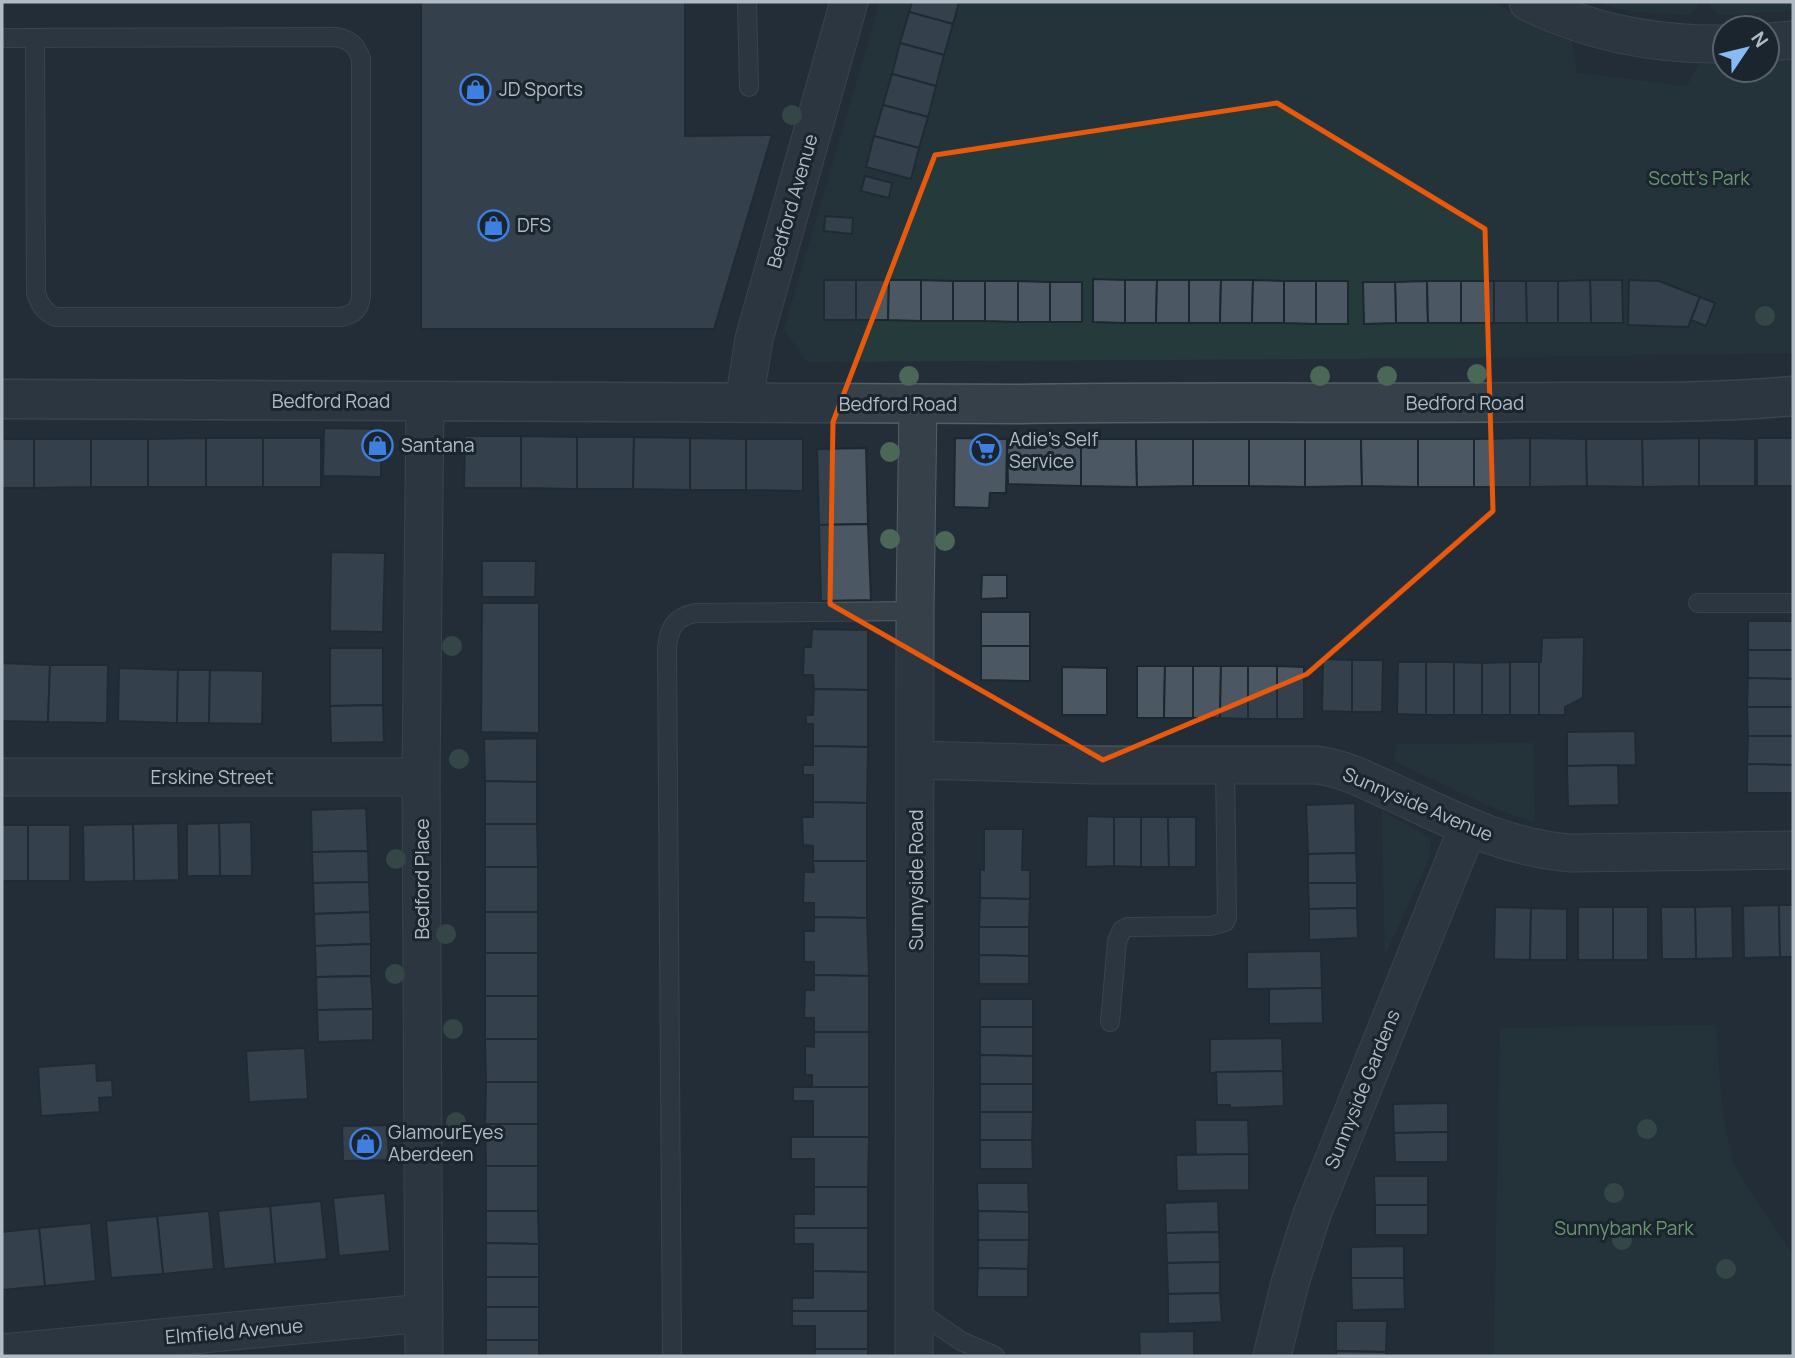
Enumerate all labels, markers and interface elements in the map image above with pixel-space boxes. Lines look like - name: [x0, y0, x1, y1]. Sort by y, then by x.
- north arrow: [1711, 14, 1781, 84]
- text: N: [1745, 26, 1774, 52]
- shop icon: JD Sports: [459, 72, 493, 106]
- place label: JD Sports: [499, 76, 583, 102]
- street label: Bedford Avenue: [760, 131, 824, 271]
- park label: Scott's Park: [1648, 165, 1750, 191]
- shop icon: DFS: [477, 208, 511, 242]
- place label: DFS: [517, 212, 551, 238]
- street label: Bedford Road: [272, 388, 390, 414]
- street label: Bedford Road: [1406, 390, 1524, 416]
- street label: Bedford Road: [839, 391, 957, 417]
- place label: Adie's Self Service: [1009, 426, 1099, 474]
- shop icon: Santana: [361, 428, 395, 462]
- place label: Santana: [401, 432, 475, 458]
- supermarket icon: Adie's Self Service: [969, 433, 1003, 467]
- street label: Sunnyside Avenue: [1339, 761, 1497, 847]
- street label: Erskine Street: [150, 764, 274, 790]
- street label: Sunnyside Road: [903, 810, 929, 950]
- street label: Bedford Place: [409, 818, 435, 940]
- street label: Sunnyside Gardens: [1318, 1005, 1406, 1173]
- place label: GlamourEyes Aberdeen: [388, 1119, 503, 1167]
- shop icon: GlamourEyes Aberdeen: [348, 1126, 382, 1160]
- park label: Sunnybank Park: [1554, 1215, 1694, 1241]
- street label: Elmfield Avenue: [164, 1312, 304, 1350]

